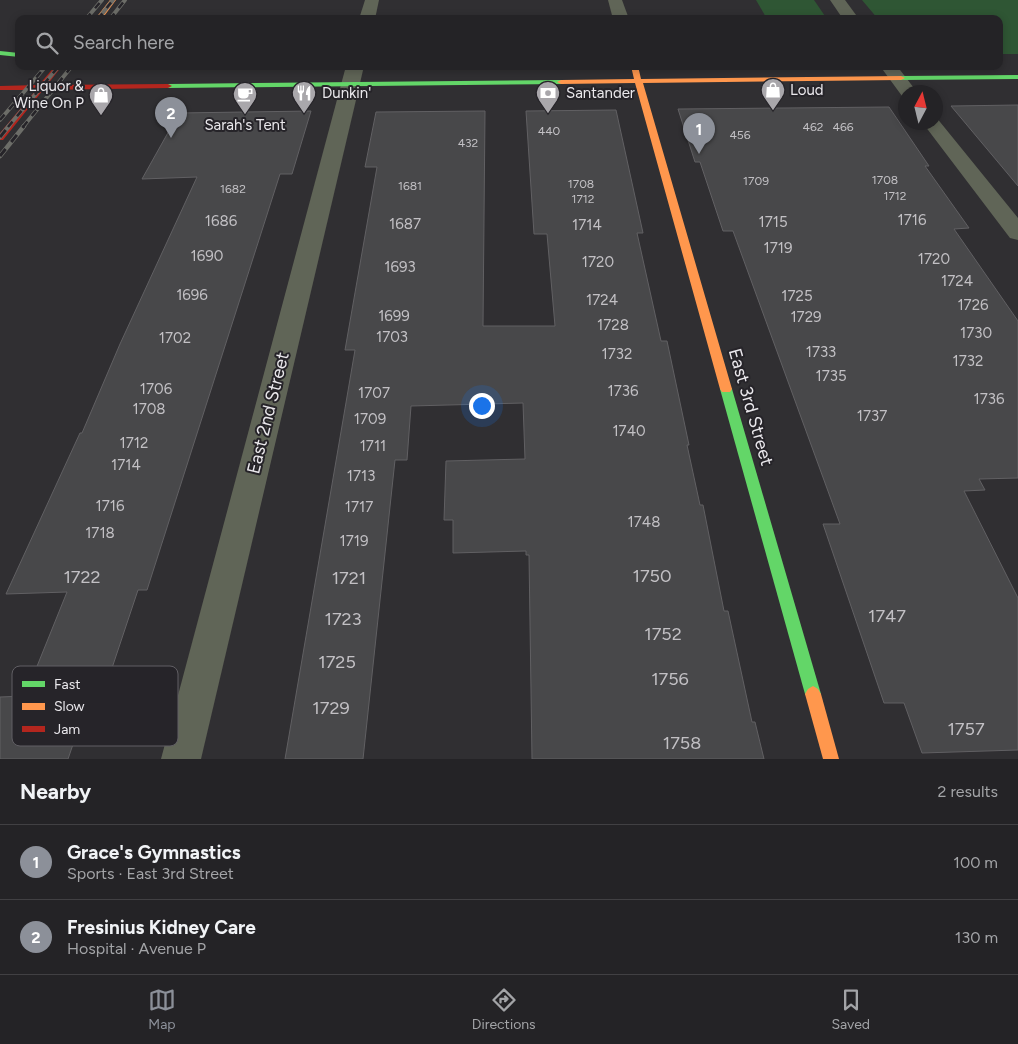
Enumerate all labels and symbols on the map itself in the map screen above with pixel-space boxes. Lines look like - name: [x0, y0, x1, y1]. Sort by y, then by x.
- place label: Liquor & Wine On P: [13, 77, 84, 112]
- shop icon: Loud: [760, 77, 786, 111]
- restaurant icon: Dunkin': [291, 80, 317, 114]
- bank icon: Santander: [535, 80, 561, 114]
- cafe icon: Sarah's Tent: [232, 81, 258, 115]
- place label: Loud: [790, 81, 824, 99]
- shop icon: Liquor & Wine On P: [88, 82, 114, 116]
- place label: Dunkin': [322, 84, 371, 102]
- place label: Santander: [566, 84, 635, 102]
- north arrow: [898, 85, 943, 130]
- pin: 2: [155, 97, 187, 138]
- pin: 1: [683, 113, 715, 154]
- place label: Sarah's Tent: [204, 116, 286, 134]
- house number: 462: [803, 120, 823, 134]
- house number: 466: [832, 120, 854, 134]
- house number: 440: [538, 124, 561, 138]
- house number: 456: [729, 128, 751, 142]
- house number: 432: [458, 136, 478, 150]
- house number: 1708: [872, 173, 898, 187]
- house number: 1709: [743, 174, 769, 188]
- house number: 1708: [568, 177, 594, 191]
- house number: 1681: [398, 179, 422, 193]
- house number: 1682: [220, 182, 246, 196]
- house number: 1712: [883, 189, 907, 203]
- house number: 1712: [571, 192, 595, 206]
- house number: 1716: [898, 211, 927, 229]
- house number: 1686: [205, 212, 238, 230]
- house number: 1715: [758, 213, 788, 231]
- house number: 1687: [389, 215, 421, 233]
- house number: 1714: [572, 216, 602, 234]
- house number: 1719: [764, 239, 792, 257]
- house number: 1690: [191, 247, 223, 265]
- house number: 1720: [918, 250, 950, 268]
- house number: 1720: [582, 253, 614, 271]
- house number: 1693: [384, 258, 416, 276]
- house number: 1724: [941, 272, 973, 290]
- house number: 1696: [176, 286, 208, 304]
- house number: 1725: [781, 287, 813, 305]
- house number: 1724: [586, 291, 618, 309]
- house number: 1726: [957, 296, 989, 314]
- house number: 1699: [378, 307, 410, 325]
- house number: 1729: [790, 308, 822, 326]
- house number: 1728: [597, 316, 629, 334]
- house number: 1730: [960, 324, 992, 342]
- house number: 1703: [376, 328, 408, 346]
- house number: 1702: [159, 329, 191, 347]
- house number: 1733: [806, 343, 836, 361]
- house number: 1732: [602, 345, 632, 363]
- street label: East 3rd Street: [724, 346, 778, 468]
- street label: East 2nd Street: [242, 350, 294, 476]
- house number: 1732: [953, 352, 983, 370]
- house number: 1735: [815, 367, 847, 385]
- house number: 1706: [140, 380, 173, 398]
- house number: 1736: [608, 382, 639, 400]
- house number: 1707: [358, 384, 390, 402]
- house number: 1736: [974, 390, 1005, 408]
- your location: [469, 393, 495, 419]
- house number: 1708: [132, 400, 166, 418]
- house number: 1737: [857, 407, 887, 425]
- house number: 1709: [354, 410, 386, 428]
- house number: 1740: [612, 422, 646, 440]
- house number: 1712: [120, 434, 148, 452]
- house number: 1711: [360, 437, 386, 455]
- house number: 1714: [111, 456, 141, 474]
- house number: 1713: [347, 467, 375, 485]
- house number: 1716: [96, 497, 125, 515]
- house number: 1717: [345, 498, 373, 516]
- house number: 1748: [628, 513, 660, 531]
- house number: 1718: [85, 524, 115, 542]
- house number: 1719: [340, 532, 368, 550]
- house number: 1750: [633, 565, 672, 587]
- house number: 1722: [63, 566, 101, 588]
- house number: 1721: [332, 567, 366, 589]
- house number: 1747: [868, 605, 906, 627]
- house number: 1723: [325, 608, 361, 630]
- house number: 1752: [644, 623, 682, 645]
- house number: 1725: [318, 651, 356, 673]
- legend: [12, 666, 178, 746]
- house number: 1756: [651, 668, 689, 690]
- text: Fast: [54, 676, 80, 693]
- house number: 1729: [312, 697, 350, 719]
- text: Slow: [54, 698, 85, 715]
- house number: 1757: [947, 718, 985, 740]
- text: Jam: [54, 721, 80, 738]
- house number: 1758: [663, 732, 701, 754]

